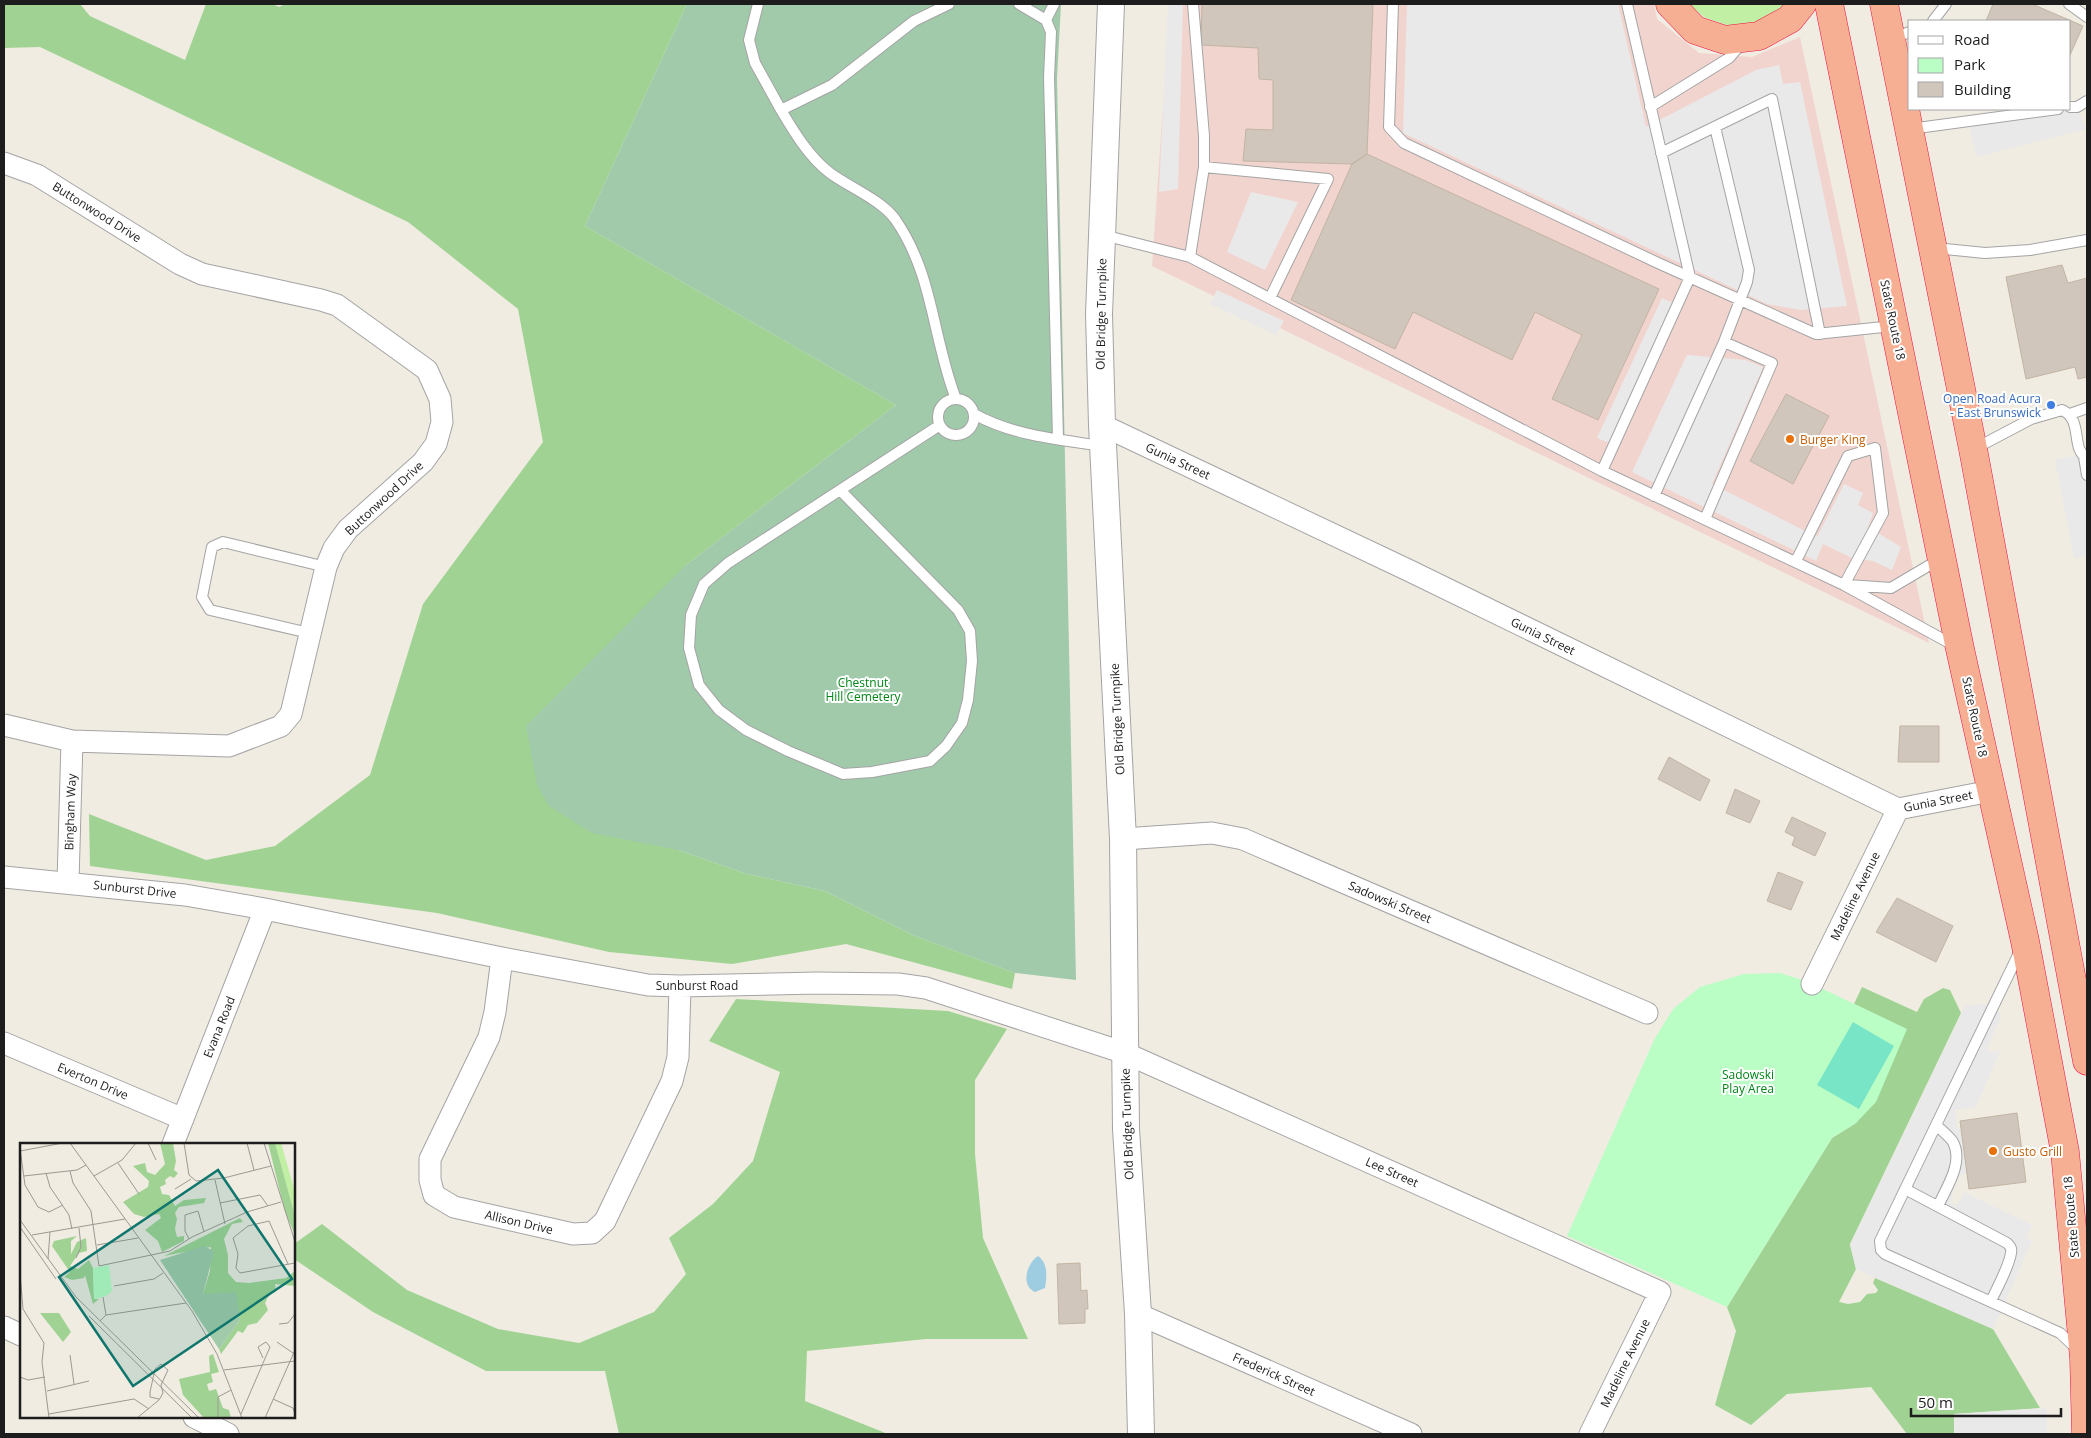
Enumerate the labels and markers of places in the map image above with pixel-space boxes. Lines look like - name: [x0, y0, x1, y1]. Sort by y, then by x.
- place label: Open Road Acura - East Brunswick: [1943, 390, 2042, 421]
- marker: Open Road Acura - East Brunswick: [2045, 399, 2057, 411]
- place label: Burger King: [1800, 431, 1866, 448]
- marker: Burger King: [1784, 433, 1796, 445]
- place label: Gusto Grill: [2003, 1143, 2062, 1160]
- marker: Gusto Grill: [1987, 1145, 1999, 1157]

